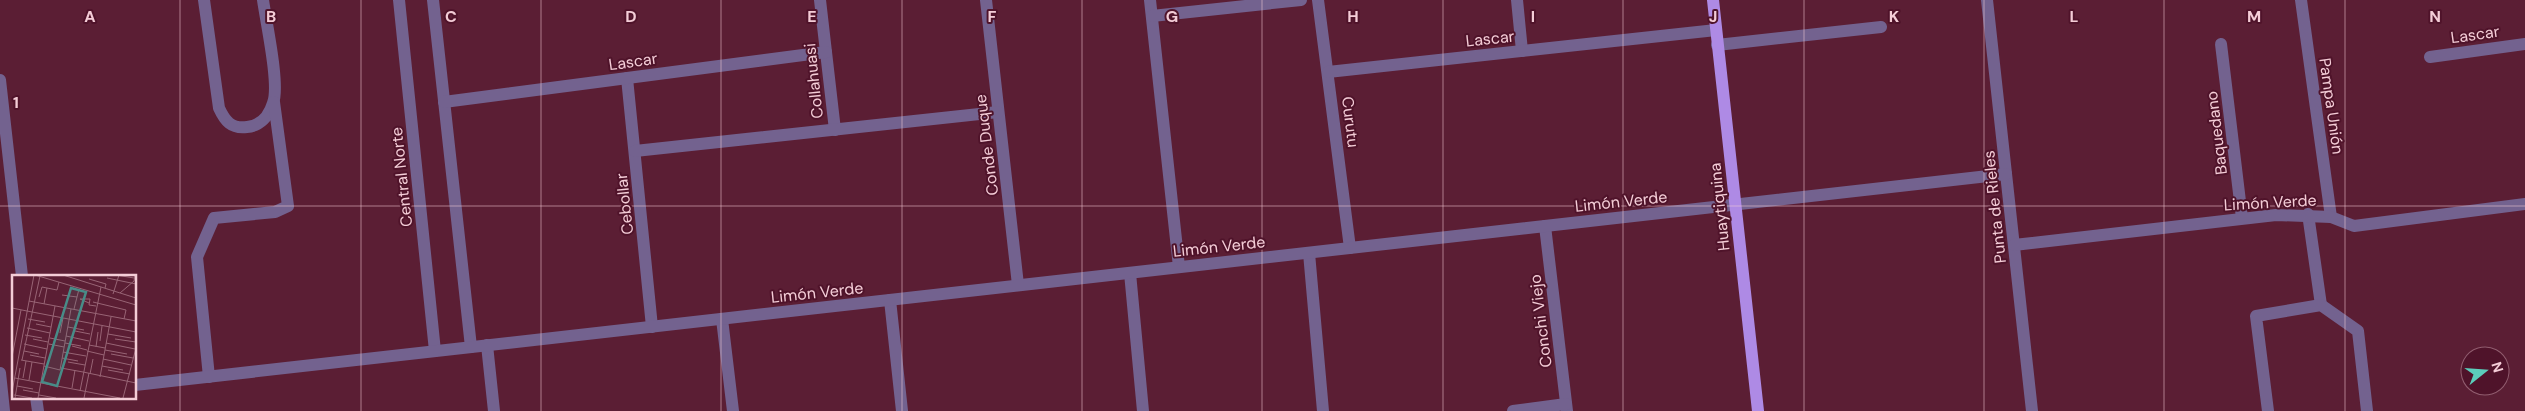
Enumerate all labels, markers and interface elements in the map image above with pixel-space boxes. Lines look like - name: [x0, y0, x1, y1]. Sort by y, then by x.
- text: A: [84, 6, 96, 27]
- text: B: [266, 6, 276, 27]
- text: C: [445, 6, 457, 27]
- text: D: [625, 6, 637, 27]
- text: E: [807, 6, 817, 27]
- text: F: [988, 6, 997, 27]
- text: G: [1166, 6, 1178, 27]
- text: H: [1347, 6, 1359, 27]
- text: I: [1531, 6, 1535, 27]
- text: J: [1709, 6, 1717, 27]
- text: K: [1889, 6, 1900, 27]
- text: L: [2070, 6, 2079, 27]
- text: M: [2247, 6, 2261, 27]
- text: N: [2429, 6, 2441, 27]
- street label: Lascar: [2449, 21, 2501, 48]
- street label: Lascar: [1465, 25, 1516, 51]
- street label: Collahuasi: [799, 42, 828, 120]
- street label: Lascar: [607, 48, 659, 75]
- street label: Pampa Unión: [2314, 57, 2349, 156]
- street label: Baquedano: [2201, 90, 2232, 176]
- text: 1: [13, 92, 19, 113]
- street label: Conde Duque: [970, 93, 1003, 197]
- street label: Curutu: [1337, 95, 1364, 149]
- street label: Central Norte: [386, 126, 417, 228]
- street label: Punta de Rieles: [1978, 149, 2011, 264]
- street label: Huaytiquina: [1704, 162, 1735, 252]
- street label: Cebollar: [611, 172, 638, 236]
- street label: Limón Verde: [1574, 186, 1668, 217]
- street label: Limón Verde: [2223, 190, 2317, 215]
- street label: Limón Verde: [1172, 231, 1266, 262]
- street label: Conchi Viejo: [1524, 273, 1557, 369]
- inset map: [12, 275, 136, 398]
- street label: Limón Verde: [770, 277, 864, 308]
- north arrow: [2460, 346, 2510, 396]
- text: N: [2487, 360, 2508, 375]

